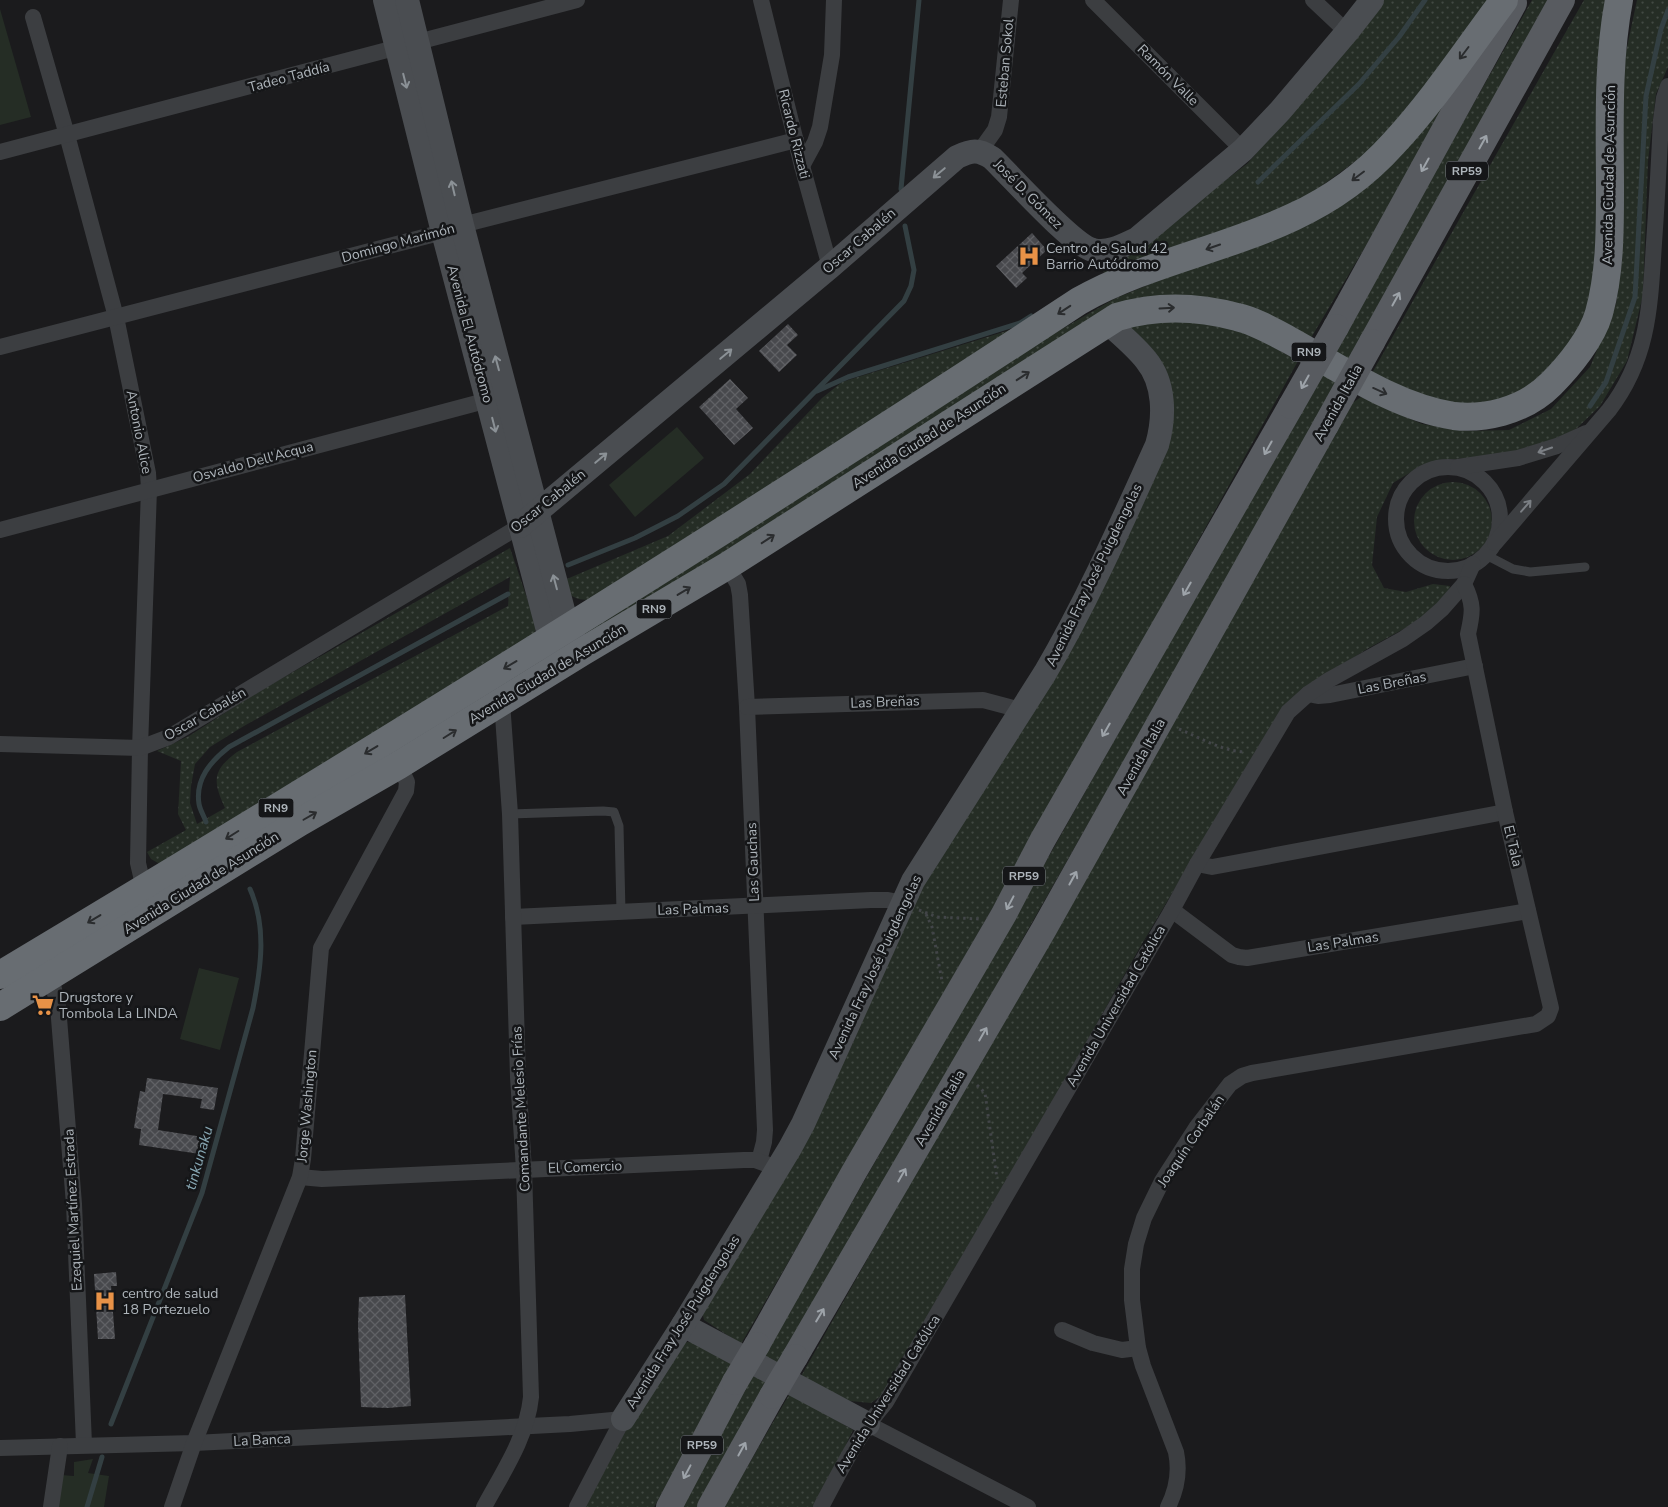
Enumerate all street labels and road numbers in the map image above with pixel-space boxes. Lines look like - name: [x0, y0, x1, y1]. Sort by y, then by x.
- street label: Esteban Sokol: [992, 17, 1018, 108]
- street label: Ramón Valle: [1133, 40, 1203, 110]
- street label: Tadeo Taddía: [246, 57, 332, 97]
- street label: Avenida Ciudad de Asunción: [1598, 85, 1620, 265]
- street label: Ricardo Rizzati: [774, 87, 814, 181]
- street label: José D. Gómez: [989, 155, 1067, 233]
- road number: RP59: [1446, 162, 1488, 180]
- street label: Oscar Cabalén: [818, 204, 900, 278]
- street label: Domingo Marimón: [339, 219, 457, 267]
- street label: Avenida El Autódromo: [442, 263, 498, 405]
- road number: RN9: [1292, 342, 1326, 362]
- street label: Avenida Italia: [1309, 361, 1367, 445]
- street label: Avenida Ciudad de Asunción: [848, 379, 1010, 493]
- street label: Antonio Alice: [122, 389, 156, 475]
- street label: Osvaldo Dell'Acqua: [191, 437, 315, 487]
- street label: Oscar Cabalén: [506, 465, 590, 537]
- street label: Avenida Fray José Puigdengolas: [1041, 480, 1147, 670]
- road number: RN9: [636, 600, 672, 618]
- street label: Avenida Ciudad de Asunción: [465, 620, 629, 728]
- street label: Las Breñas: [1356, 667, 1428, 699]
- street label: Oscar Cabalén: [161, 683, 249, 745]
- street label: Las Breñas: [850, 691, 920, 713]
- street label: Avenida Italia: [1112, 715, 1170, 799]
- road number: RN9: [258, 798, 294, 818]
- street label: Las Gauchas: [742, 822, 764, 902]
- street label: El Tala: [1499, 823, 1527, 869]
- street label: Avenida Ciudad de Asunción: [120, 827, 282, 939]
- road number: RP59: [1003, 866, 1045, 886]
- street label: Avenida Fray José Puigdengolas: [824, 871, 926, 1062]
- street label: Las Palmas: [657, 898, 729, 920]
- street label: Avenida Universidad Católica: [1062, 922, 1170, 1090]
- street label: Las Palmas: [1306, 927, 1380, 957]
- street label: Comandante Melesio Frías: [507, 1025, 535, 1192]
- street label: Jorge Washington: [293, 1049, 321, 1164]
- street label: Avenida Italia: [910, 1066, 970, 1150]
- street label: Joaquín Corbalán: [1153, 1091, 1229, 1192]
- street label: Ezequiel Martínez Estrada: [59, 1128, 87, 1292]
- street label: El Comercio: [547, 1156, 623, 1178]
- street label: Avenida Fray José Puigdengolas: [622, 1231, 745, 1412]
- street label: Avenida Universidad Católica: [831, 1311, 945, 1477]
- street label: La Banca: [233, 1429, 291, 1451]
- road number: RP59: [681, 1436, 723, 1454]

